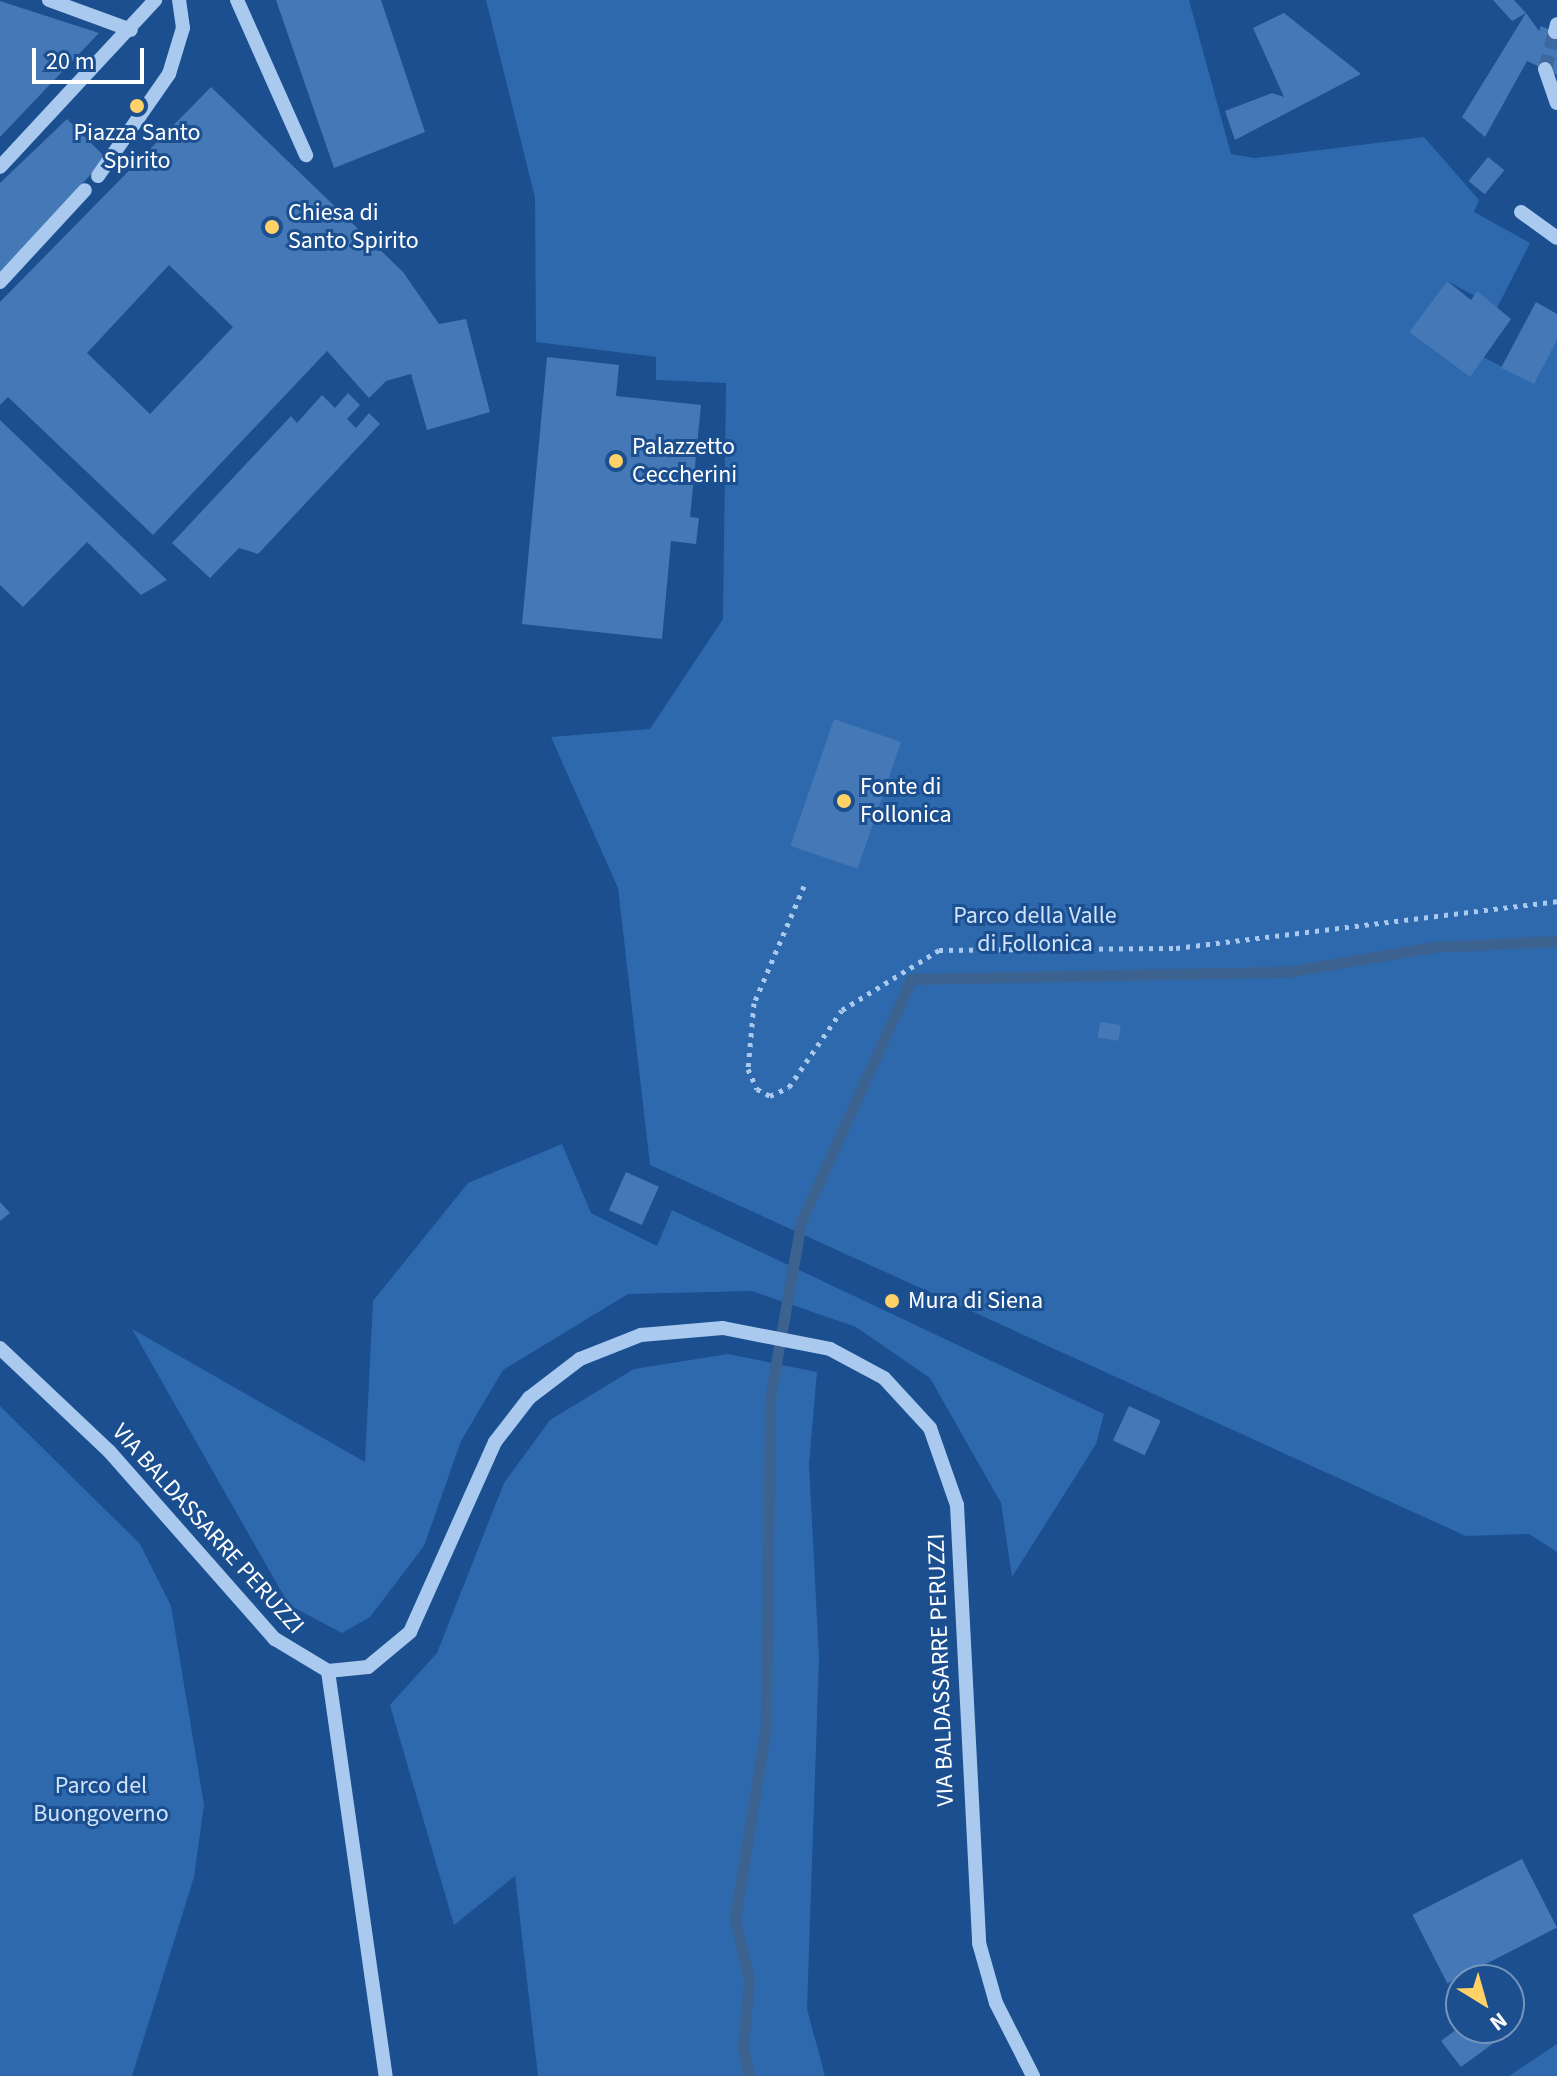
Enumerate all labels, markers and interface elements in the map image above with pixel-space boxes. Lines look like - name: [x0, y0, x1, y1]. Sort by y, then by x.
- scale bar: [36, 32, 148, 82]
- text: 20 m: [46, 44, 95, 79]
- marker: Piazza Santo Spirito: [128, 97, 146, 115]
- place label: Piazza Santo Spirito: [73, 119, 201, 175]
- place label: Chiesa di Santo Spirito: [288, 199, 419, 255]
- marker: Chiesa di Santo Spirito: [263, 218, 281, 236]
- place label: Palazzetto Ceccherini: [632, 433, 737, 489]
- marker: Palazzetto Ceccherini: [607, 452, 625, 470]
- place label: Fonte di Follonica: [860, 773, 952, 829]
- marker: Fonte di Follonica: [835, 792, 853, 810]
- park label: Parco della Valle di Follonica: [953, 902, 1117, 958]
- place label: Mura di Siena: [908, 1287, 1043, 1315]
- marker: Mura di Siena: [883, 1292, 901, 1310]
- street label: VIA BALDASSARRE PERUZZI: [106, 1418, 310, 1640]
- street label: VIA BALDASSARRE PERUZZI: [922, 1533, 960, 1807]
- park label: Parco del Buongoverno: [33, 1772, 169, 1828]
- north arrow: [1445, 1964, 1525, 2044]
- text: N: [1483, 2004, 1514, 2039]

